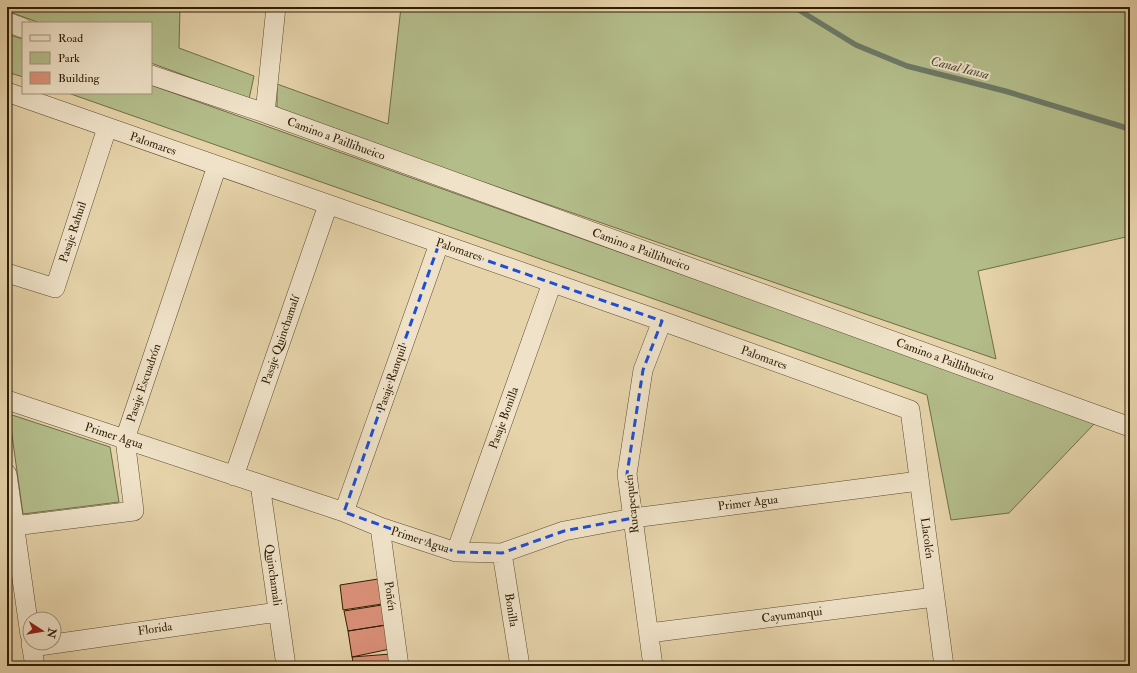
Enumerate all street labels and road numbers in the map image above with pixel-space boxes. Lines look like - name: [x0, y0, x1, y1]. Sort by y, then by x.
- street label: Camino a Paillihueico: [285, 114, 387, 164]
- street label: Palomares: [128, 129, 178, 159]
- street label: Pasaje Rahuil: [56, 200, 90, 264]
- street label: Camino a Paillihueico: [590, 225, 692, 275]
- street label: Palomares: [434, 235, 484, 265]
- street label: Pasaje Quinchamalí: [259, 293, 304, 387]
- street label: Camino a Paillihueico: [894, 335, 996, 385]
- street label: Pasaje Escuadrón: [124, 342, 164, 424]
- street label: Pasaje Ranquil: [374, 343, 410, 413]
- street label: Palomares: [739, 343, 789, 373]
- street label: Pasaje Bonilla: [486, 384, 523, 451]
- street label: Primer Agua: [83, 419, 146, 453]
- street label: Rucapequén: [621, 474, 643, 534]
- street label: Primer Agua: [717, 492, 780, 514]
- street label: Llacolén: [917, 516, 937, 560]
- street label: Primer Agua: [389, 523, 452, 557]
- street label: Quinchamali: [261, 543, 285, 607]
- street label: Poñén: [380, 580, 400, 612]
- street label: Bonilla: [501, 592, 521, 629]
- street label: Cayumanqui: [761, 604, 823, 626]
- street label: Florida: [137, 619, 174, 639]

